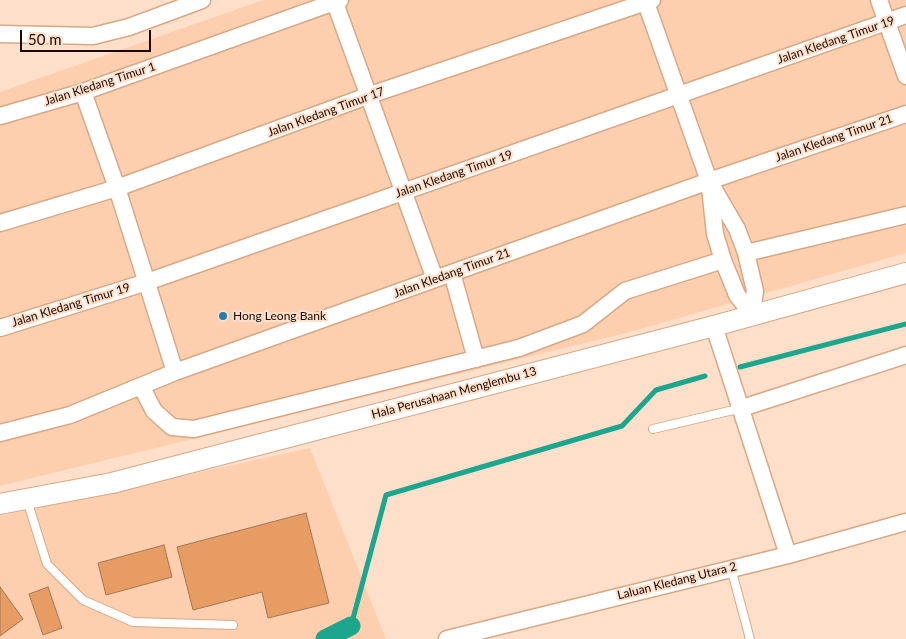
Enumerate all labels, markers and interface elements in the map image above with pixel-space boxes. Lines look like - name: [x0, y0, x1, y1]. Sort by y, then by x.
- street label: Jalan Kledang Timur 19: [775, 13, 897, 67]
- scale bar: [22, 20, 154, 52]
- text: 50 m: [28, 30, 62, 48]
- street label: Jalan Kledang Timur 1: [43, 59, 157, 109]
- street label: Jalan Kledang Timur 17: [266, 84, 386, 140]
- street label: Jalan Kledang Timur 21: [773, 111, 895, 165]
- street label: Jalan Kledang Timur 19: [393, 147, 515, 201]
- street label: Jalan Kledang Timur 21: [392, 245, 512, 301]
- street label: Jalan Kledang Timur 19: [10, 280, 132, 330]
- place label: Hong Leong Bank: [233, 309, 326, 323]
- marker: Hong Leong Bank: [217, 310, 229, 322]
- street label: Hala Perusahaan Menglembu 13: [370, 364, 538, 422]
- street label: Laluan Kledang Utara 2: [616, 559, 738, 603]

